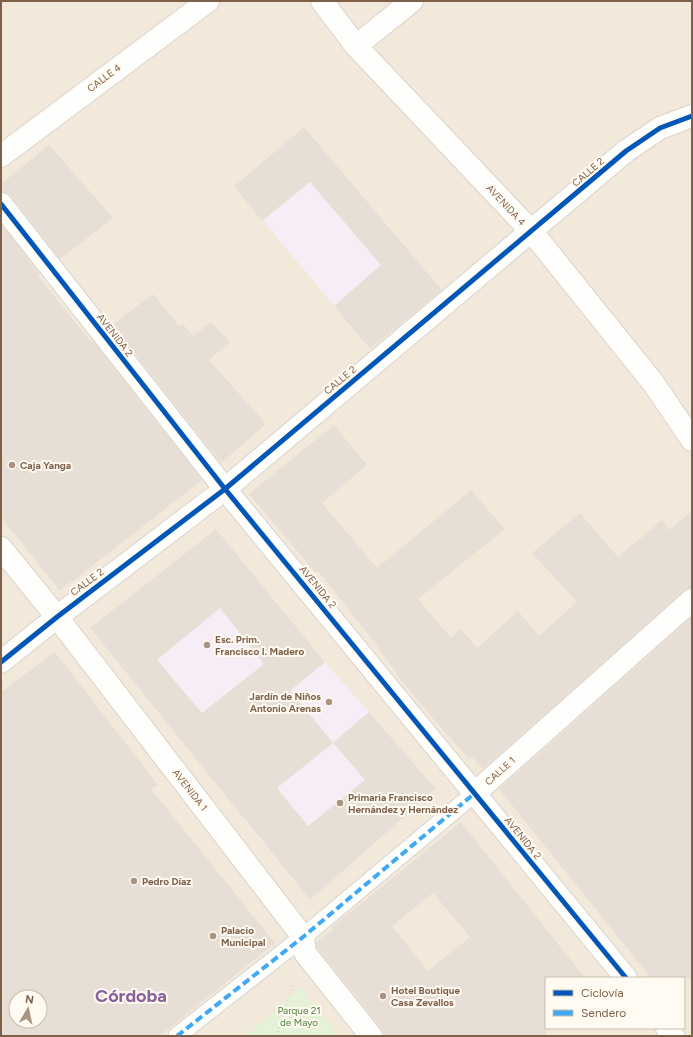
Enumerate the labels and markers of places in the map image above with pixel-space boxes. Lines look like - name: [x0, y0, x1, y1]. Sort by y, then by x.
- place label: Caja Yanga: [20, 459, 71, 472]
- marker: Caja Yanga: [7, 460, 17, 470]
- place label: Esc. Prim. Francisco I. Madero: [215, 633, 305, 658]
- marker: Esc. Prim. Francisco I. Madero: [202, 640, 212, 650]
- place label: Jardín de Niños Antonio Arenas: [249, 690, 321, 715]
- marker: Jardín de Niños Antonio Arenas: [324, 697, 334, 707]
- place label: Primaria Francisco Hernández y Hernández: [348, 791, 458, 816]
- marker: Primaria Francisco Hernández y Hernández: [335, 798, 345, 808]
- place label: Pedro Díaz: [142, 875, 191, 888]
- marker: Pedro Díaz: [129, 876, 139, 886]
- place label: Palacio Municipal: [221, 924, 265, 949]
- marker: Palacio Municipal: [208, 931, 218, 941]
- place label: Hotel Boutique Casa Zevallos: [391, 984, 460, 1009]
- marker: Hotel Boutique Casa Zevallos: [378, 991, 388, 1001]

